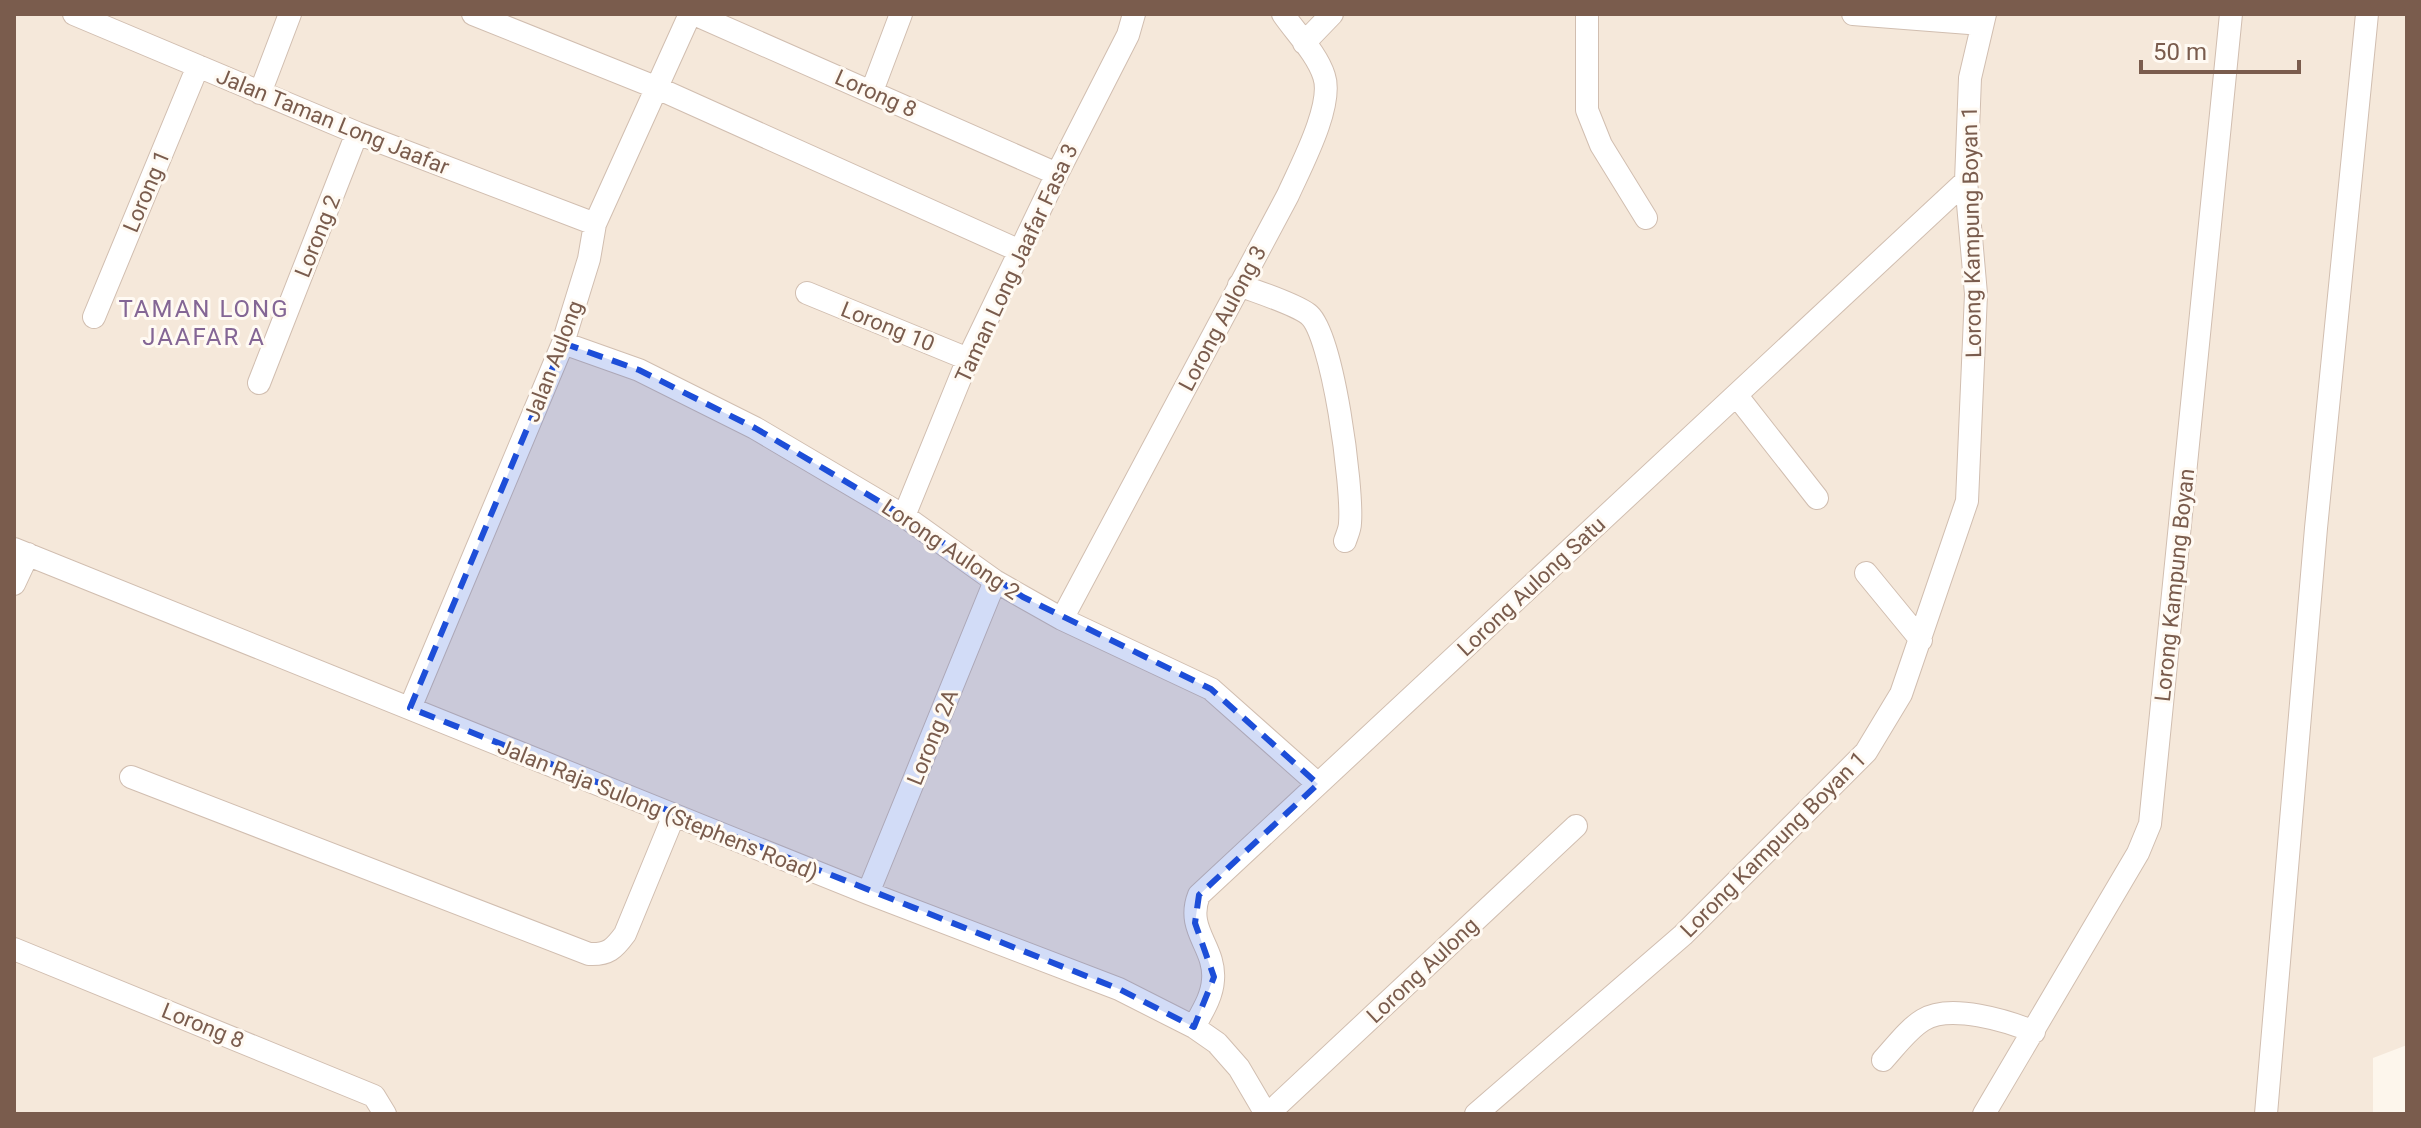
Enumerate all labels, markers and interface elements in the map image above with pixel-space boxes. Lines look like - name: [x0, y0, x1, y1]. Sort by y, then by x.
- scale bar: [2141, 24, 2299, 74]
- text: 50 m: [2153, 38, 2207, 66]
- street label: Jalan Taman Long Jaafar: [213, 63, 453, 180]
- street label: Lorong 8: [831, 64, 920, 122]
- street label: Lorong Kampung Boyan 1: [1957, 106, 1986, 358]
- street label: Taman Long Jaafar Fasa 3: [950, 140, 1083, 387]
- street label: Lorong 1: [118, 146, 175, 236]
- street label: Lorong 2: [290, 191, 345, 281]
- street label: Lorong Aulong 3: [1174, 241, 1271, 395]
- district label: TAMAN LONG JAAFAR A: [118, 295, 290, 351]
- street label: Lorong 10: [837, 296, 938, 357]
- street label: Jalan Aulong: [519, 297, 588, 425]
- street label: Lorong Kampung Boyan: [2150, 467, 2199, 703]
- street label: Lorong Aulong 2: [877, 494, 1024, 605]
- street label: Lorong Aulong Satu: [1452, 512, 1610, 661]
- street label: Lorong 2A: [902, 685, 963, 789]
- street label: Jalan Raja Sulong (Stephens Road): [494, 734, 822, 886]
- street label: Lorong Kampung Boyan 1: [1675, 746, 1871, 942]
- street label: Lorong Aulong: [1362, 912, 1483, 1028]
- street label: Lorong 8: [158, 998, 248, 1053]

